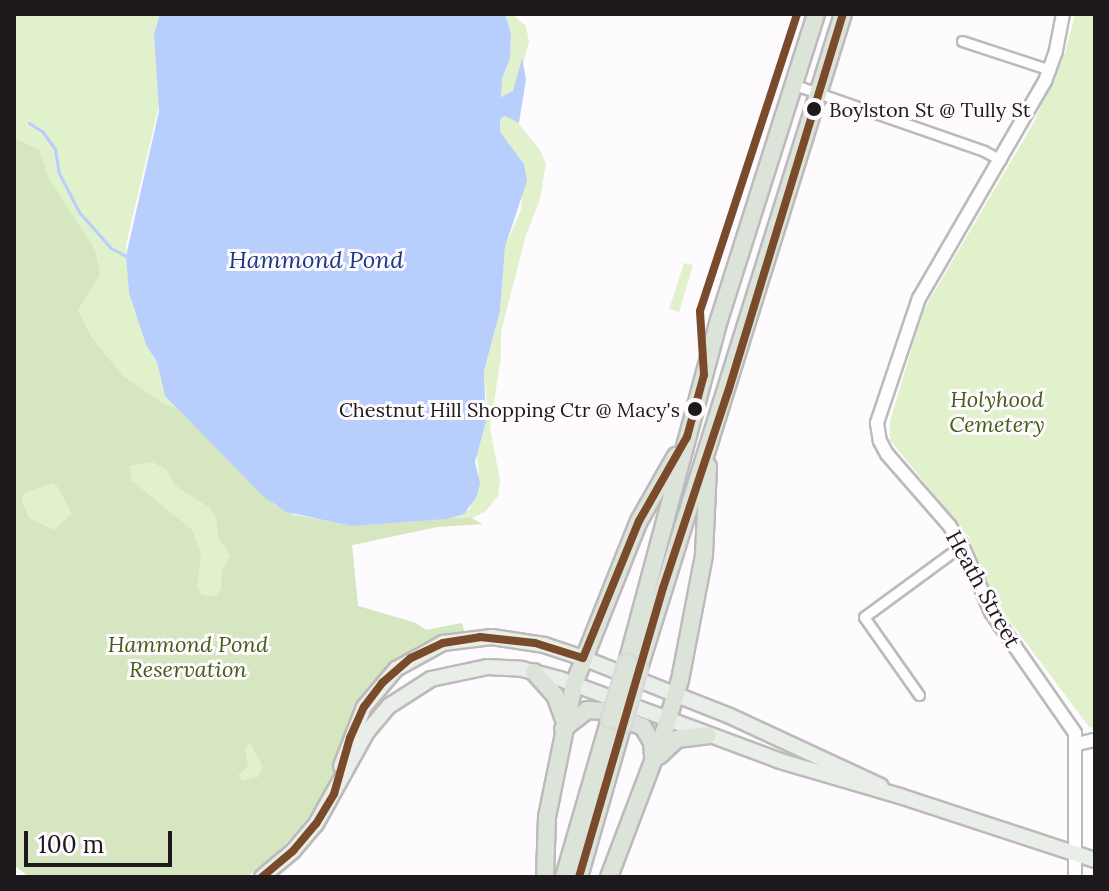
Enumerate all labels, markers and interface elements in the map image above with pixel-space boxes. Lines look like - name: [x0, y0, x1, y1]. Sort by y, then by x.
- place label: Boylston St @ Tully St: [829, 97, 1030, 121]
- marker: Boylston St @ Tully St: [806, 101, 822, 117]
- water label: Hammond Pond: [229, 246, 403, 274]
- park label: Holyhood Cemetery: [949, 386, 1045, 438]
- place label: Chestnut Hill Shopping Ctr @ Macy's: [339, 397, 680, 421]
- marker: Chestnut Hill Shopping Ctr @ Macy's: [687, 401, 703, 417]
- street label: Heath Street: [940, 526, 1026, 652]
- park label: Hammond Pond Reservation: [108, 631, 268, 682]
- scale bar: [28, 815, 176, 865]
- text: 100 m: [38, 829, 104, 860]

